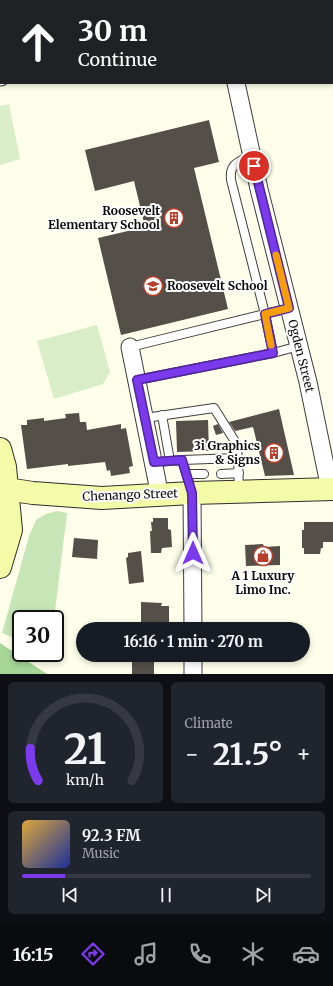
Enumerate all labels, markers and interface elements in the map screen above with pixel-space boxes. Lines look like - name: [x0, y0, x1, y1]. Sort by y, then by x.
- text: 30 m: [78, 13, 147, 49]
- icon: ahead: [12, 16, 64, 68]
- text: Continue: [78, 48, 157, 71]
- pin: [237, 149, 271, 183]
- icon: arrive: [243, 155, 265, 177]
- place label: Roosevelt Elementary School: [48, 203, 160, 232]
- building icon: Roosevelt Elementary School: [163, 207, 185, 229]
- school or university icon: Roosevelt School: [142, 275, 164, 297]
- place label: Roosevelt School: [167, 278, 268, 293]
- street label: Ogden Street: [285, 318, 318, 394]
- place label: 3i Graphics & Signs: [194, 438, 260, 467]
- building icon: 3i Graphics & Signs: [263, 442, 285, 464]
- street label: Chenango Street: [82, 485, 178, 504]
- position arrow: [172, 532, 214, 574]
- shop icon: A 1 Luxury Limo Inc.: [252, 545, 274, 567]
- place label: A 1 Luxury Limo Inc.: [231, 568, 295, 597]
- speed limit sign: 30: [12, 610, 64, 662]
- text: 16:16 · 1 min · 270 m: [123, 632, 263, 651]
- text: Climate: [185, 715, 233, 732]
- text: 21: [64, 722, 107, 774]
- text: 21.5°: [213, 735, 283, 773]
- text: −: [185, 740, 199, 768]
- text: +: [296, 740, 311, 768]
- text: km/h: [66, 770, 105, 788]
- text: 92.3 FM: [82, 826, 140, 845]
- text: Music: [82, 845, 120, 862]
- icon: previous: [59, 884, 81, 906]
- icon: pause: [155, 884, 177, 906]
- icon: next: [252, 884, 274, 906]
- icon: directions: [79, 940, 107, 968]
- icon: music: [132, 940, 160, 968]
- icon: phone: [186, 940, 214, 968]
- icon: climate: [239, 940, 267, 968]
- icon: car: [292, 940, 320, 968]
- text: 16:15: [13, 943, 53, 966]

